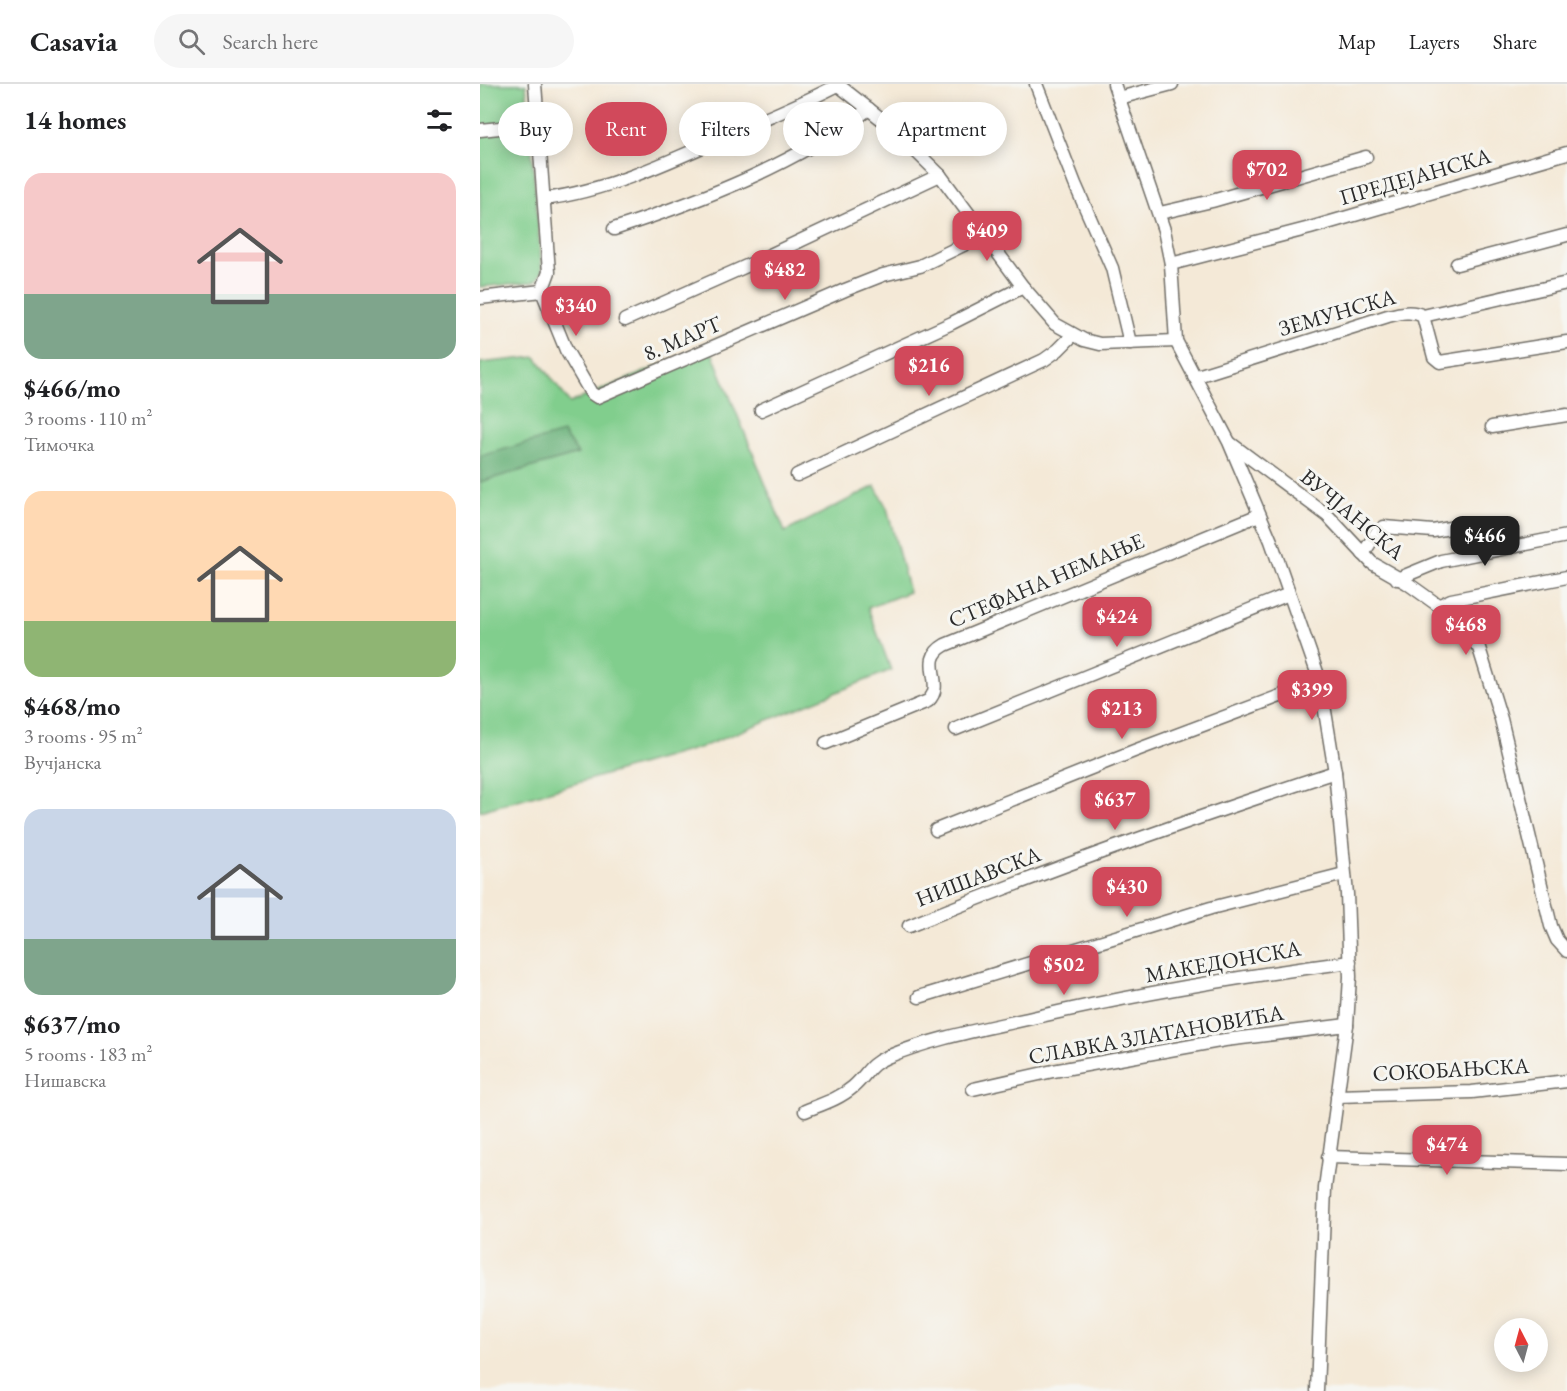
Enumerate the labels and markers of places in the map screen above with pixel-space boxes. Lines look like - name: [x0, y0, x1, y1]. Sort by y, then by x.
- pin: $702: [1231, 150, 1303, 201]
- pin: $409: [951, 211, 1023, 262]
- pin: $482: [749, 250, 821, 301]
- pin: $340: [540, 286, 612, 337]
- pin: $216: [893, 346, 965, 397]
- pin: $466: [1449, 516, 1521, 567]
- pin: $424: [1081, 597, 1153, 648]
- pin: $468: [1430, 605, 1502, 656]
- pin: $399: [1276, 670, 1348, 721]
- pin: $213: [1086, 689, 1158, 740]
- pin: $637: [1079, 780, 1151, 831]
- pin: $430: [1091, 867, 1163, 918]
- pin: $502: [1028, 945, 1100, 996]
- pin: $474: [1411, 1125, 1483, 1176]

